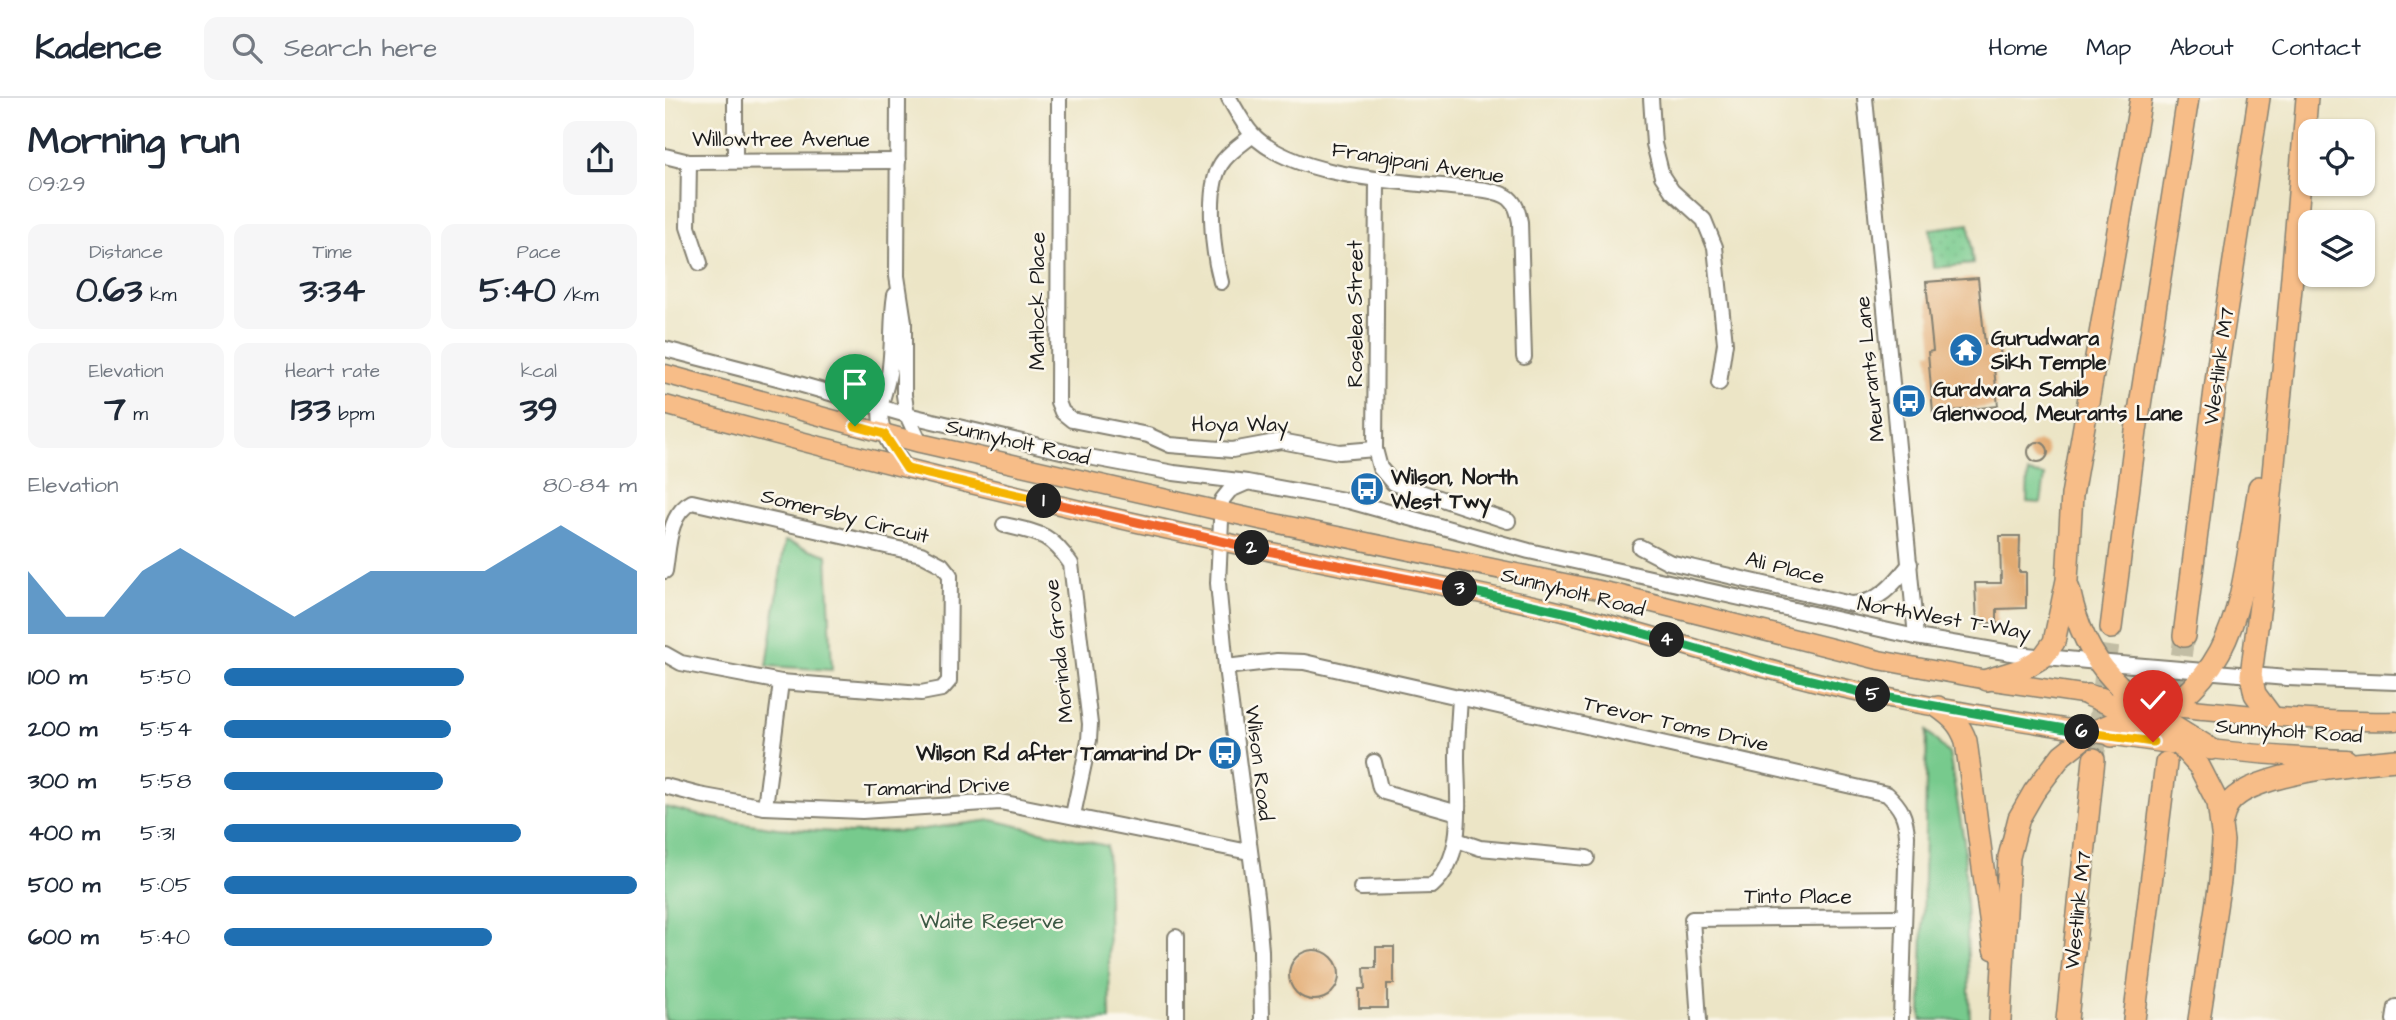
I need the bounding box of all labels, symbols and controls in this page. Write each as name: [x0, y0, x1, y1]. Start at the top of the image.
search box: [204, 17, 694, 80]
text: Kadence: [35, 25, 162, 71]
icon: search: [228, 29, 266, 67]
text: Search here: [284, 30, 437, 66]
text: Home: [1988, 31, 2048, 65]
text: Map: [2086, 31, 2131, 65]
text: About: [2169, 31, 2234, 65]
text: Contact: [2272, 31, 2361, 65]
text: Morning run: [28, 116, 240, 168]
map controls: [2298, 119, 2375, 287]
button: locate: [2298, 119, 2375, 196]
button: share: [563, 121, 637, 195]
street label: Willowtree Avenue: [692, 125, 870, 154]
street label: Frangipani Avenue: [1329, 135, 1506, 193]
text: 09:29: [28, 168, 86, 200]
button: layers: [2298, 210, 2375, 287]
street label: Matlock Place: [1023, 232, 1052, 370]
text: Distance: [89, 239, 163, 266]
text: Time: [313, 239, 352, 266]
text: Pace: [517, 239, 561, 266]
street label: Roselea Street: [1341, 240, 1370, 388]
text: 0.63: [76, 266, 143, 315]
text: 3:34: [300, 266, 365, 315]
text: 5:40: [479, 266, 556, 315]
text: km: [143, 282, 177, 309]
text: /km: [556, 282, 598, 309]
street label: Meurants Lane: [1848, 295, 1892, 443]
street label: Westlink M7: [2196, 305, 2242, 427]
place label: Gurudwara Sikh Temple: [1990, 324, 2107, 378]
temple icon: Gurudwara Sikh Temple: [1947, 331, 1985, 369]
pin: [825, 354, 885, 426]
text: Elevation: [89, 358, 164, 385]
text: Heart rate: [285, 358, 380, 385]
text: kcal: [521, 358, 557, 385]
icon: arrive: [836, 365, 874, 403]
place label: Gurdwara Sahib Glenwood, Meurants Lane: [1933, 375, 2184, 428]
bus stop icon: Gurdwara Sahib Glenwood, Meurants Lane: [1890, 382, 1928, 420]
text: 7: [104, 385, 126, 434]
text: 133: [291, 385, 331, 434]
text: 39: [520, 385, 558, 434]
text: m: [126, 401, 148, 428]
text: bpm: [331, 401, 374, 428]
street label: Hoya Way: [1191, 410, 1289, 441]
street label: Sunnyholt Road: [943, 411, 1093, 475]
place label: Wilson, North West Twy: [1390, 463, 1518, 519]
text: Elevation: [28, 469, 119, 501]
text: 80–84 m: [543, 469, 637, 501]
bus stop icon: Wilson, North West Twy: [1348, 470, 1386, 508]
street label: Somersby Circuit: [758, 481, 933, 553]
pin: 1: [1027, 484, 1061, 518]
text: 1: [1042, 487, 1045, 514]
pin: 2: [1235, 531, 1269, 566]
text: 2: [1246, 534, 1257, 561]
street label: Ali Place: [1742, 544, 1828, 592]
street label: Sunnyholt Road: [1498, 560, 1648, 626]
pin: 3: [1443, 572, 1477, 606]
text: 3: [1455, 575, 1464, 602]
street label: Morinda Grove: [1037, 578, 1081, 724]
street label: NorthWest T-Way: [1855, 588, 2033, 650]
pin: 4: [1649, 622, 1685, 658]
text: 4: [1660, 626, 1673, 653]
text: 100 m: [28, 661, 87, 693]
text: 5:50: [140, 661, 191, 693]
pin: [2123, 670, 2183, 742]
pin: 5: [1855, 678, 1891, 712]
text: 5: [1866, 681, 1879, 708]
icon: check: [2134, 681, 2172, 719]
street label: Trevor Toms Drive: [1580, 689, 1772, 759]
street label: Wilson Road: [1238, 704, 1280, 822]
street label: Sunnyholt Road: [2214, 711, 2364, 753]
text: 200 m: [28, 713, 97, 745]
text: 5:54: [140, 713, 192, 745]
pin: 6: [2065, 714, 2099, 750]
text: 6: [2076, 718, 2087, 745]
bus stop icon: Wilson Rd after Tamarind Dr: [1206, 734, 1244, 772]
place label: Wilson Rd after Tamarind Dr: [915, 739, 1201, 768]
text: 300 m: [28, 765, 96, 797]
text: 5:58: [140, 765, 191, 797]
street label: Tamarind Drive: [864, 770, 1010, 804]
text: 400 m: [28, 817, 100, 849]
text: 5:31: [140, 817, 175, 849]
street label: Westlink M7: [2057, 849, 2099, 971]
text: 500 m: [28, 869, 100, 901]
text: 5:05: [140, 869, 191, 901]
street label: Tinto Place: [1744, 882, 1852, 911]
park label: Waite Reserve: [920, 907, 1064, 936]
text: 600 m: [28, 921, 99, 953]
text: 5:40: [140, 921, 190, 953]

